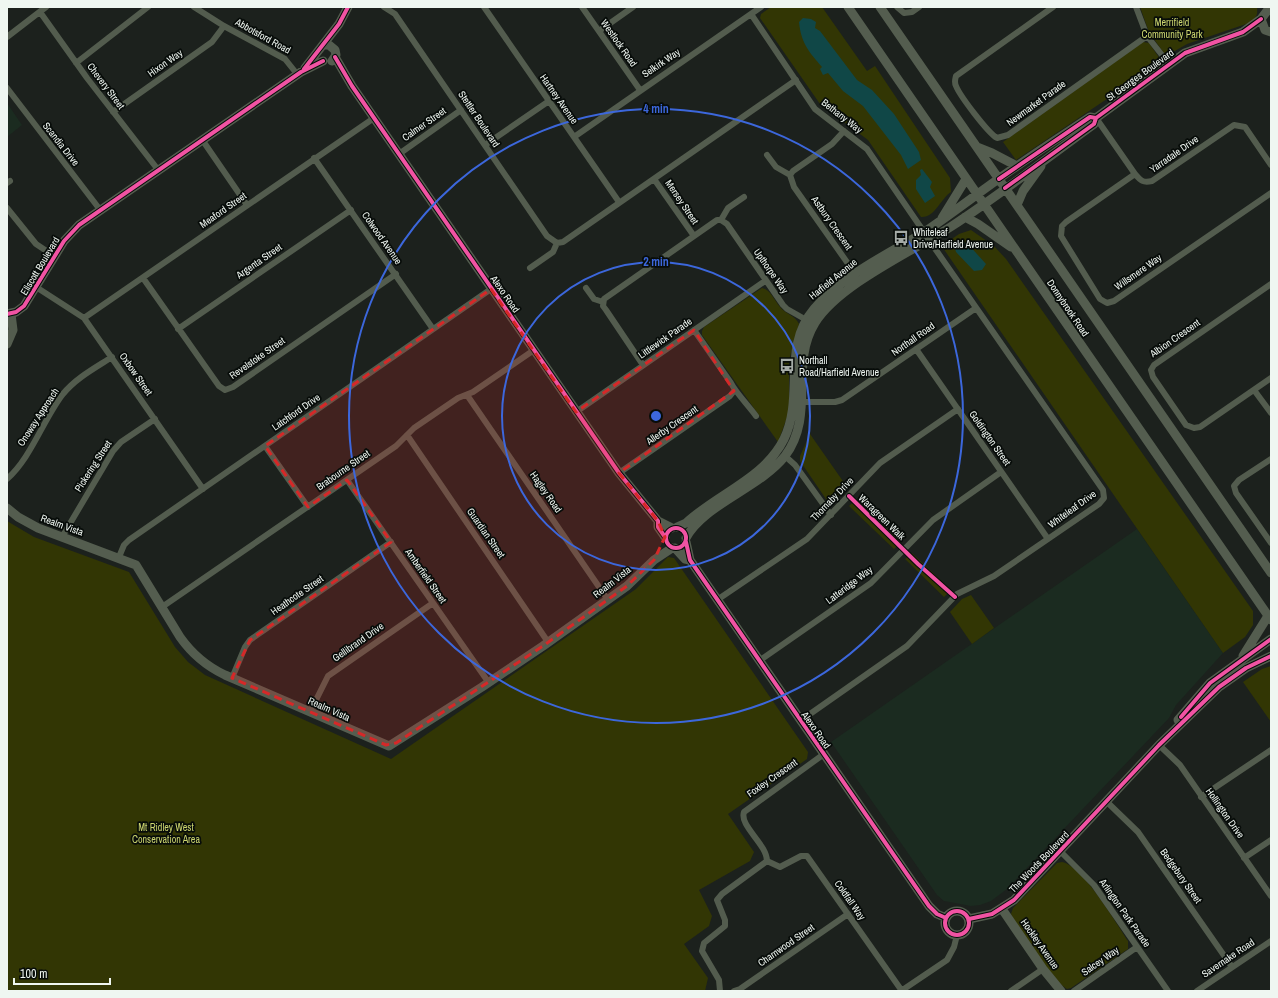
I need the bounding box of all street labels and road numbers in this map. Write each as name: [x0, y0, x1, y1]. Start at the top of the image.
street label: Abbotsford Road: [232, 15, 293, 57]
street label: Westlock Road: [598, 17, 640, 69]
street label: Selkirk Way: [639, 45, 683, 81]
street label: Hixon Way: [145, 46, 186, 80]
street label: St Georges Boulevard: [1104, 46, 1176, 104]
street label: Chevery Street: [84, 60, 128, 112]
street label: Hartney Avenue: [537, 71, 581, 127]
street label: Newmarket Parade: [1004, 77, 1069, 129]
street label: Stettler Boulevard: [455, 88, 503, 150]
street label: Bethany Way: [819, 96, 866, 137]
street label: Calmer Street: [400, 104, 449, 144]
street label: Scandia Drive: [40, 120, 82, 169]
street label: Yarradale Drive: [1147, 132, 1201, 176]
street label: Mersey Street: [662, 177, 702, 227]
street label: Meaford Street: [197, 189, 250, 231]
street label: Astbury Crescent: [808, 193, 856, 253]
street label: Colwood Avenue: [359, 209, 405, 267]
street label: Ellscott Boulevard: [18, 235, 62, 297]
street label: Argenta Street: [233, 240, 285, 282]
street label: Upthorpe Way: [751, 246, 792, 297]
street label: Willsmere Way: [1112, 250, 1165, 293]
street label: Harfield Avenue: [806, 255, 860, 302]
street label: Alexo Road: [487, 272, 522, 315]
street label: Donnybrook Road: [1044, 277, 1092, 339]
street label: Littlewick Parade: [636, 314, 695, 361]
street label: Albion Crescent: [1147, 316, 1203, 361]
street label: Northall Road: [889, 319, 937, 359]
street label: Revelstoke Street: [227, 334, 288, 382]
street label: Oxbow Street: [116, 350, 156, 399]
street label: Onoway Approach: [14, 385, 62, 449]
street label: Latchford Drive: [269, 390, 323, 433]
street label: Allerby Crescent: [643, 402, 701, 448]
street label: Goldington Street: [966, 408, 1014, 469]
street label: Pickering Street: [72, 437, 115, 494]
street label: Brabourne Street: [314, 446, 373, 493]
street label: Hagley Road: [527, 469, 565, 515]
street label: Thornaby Drive: [808, 474, 857, 524]
street label: Whiteleaf Drive: [1045, 487, 1099, 531]
street label: Waragreen Walk: [856, 491, 909, 543]
street label: Guardian Street: [464, 505, 508, 561]
street label: Realm Vista: [39, 511, 86, 539]
street label: Amberfield Street: [402, 545, 450, 606]
street label: Realm Vista: [590, 563, 634, 601]
street label: Latteridge Way: [823, 563, 876, 607]
street label: Heathcote Street: [268, 572, 327, 618]
street label: Gellibrand Drive: [330, 619, 387, 664]
street label: Realm Vista: [306, 694, 352, 724]
street label: Alexo Road: [798, 708, 833, 751]
street label: Foxley Crescent: [744, 755, 800, 800]
street label: Hollington Drive: [1203, 785, 1247, 841]
street label: The Woods Boulevard: [1006, 828, 1072, 896]
street label: Bedgebury Street: [1157, 846, 1205, 906]
street label: Arlington Park Parade: [1096, 875, 1154, 950]
street label: Coldfall Way: [832, 878, 869, 923]
street label: Hockley Avenue: [1018, 916, 1062, 972]
street label: Charnwood Street: [755, 920, 817, 969]
street label: Savernake Road: [1199, 936, 1257, 980]
street label: Salcey Way: [1079, 943, 1122, 979]

